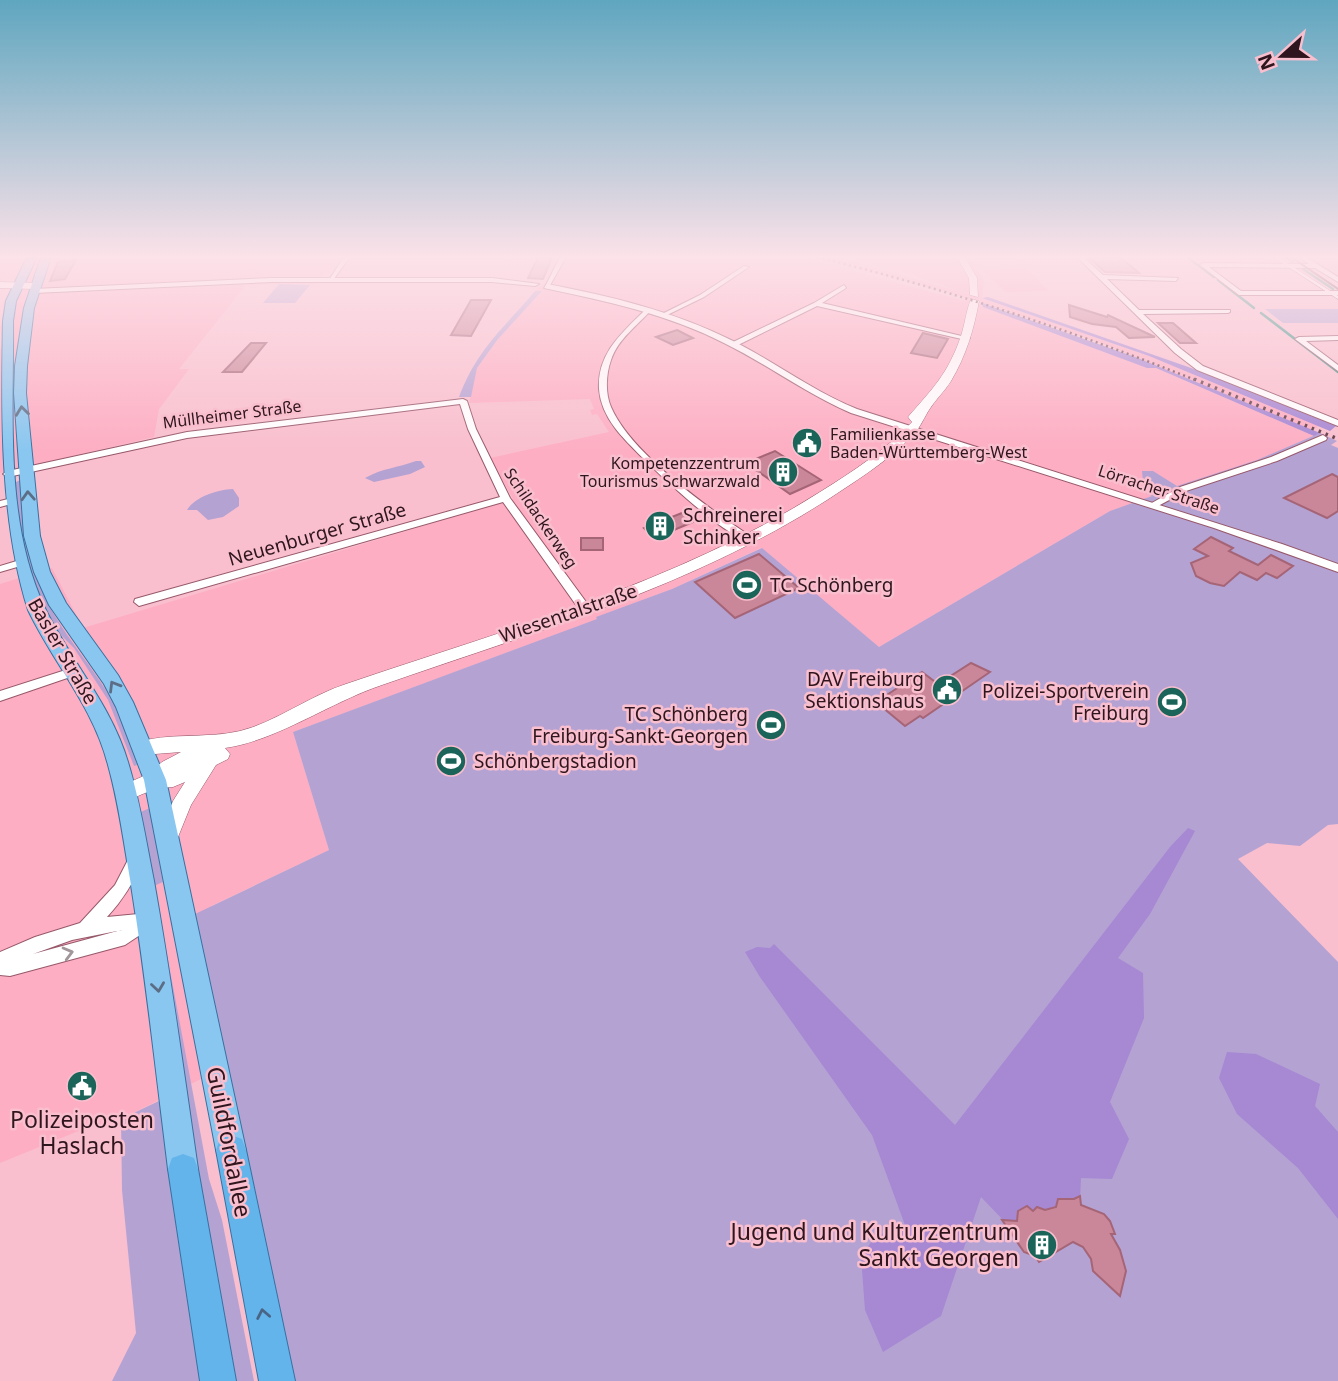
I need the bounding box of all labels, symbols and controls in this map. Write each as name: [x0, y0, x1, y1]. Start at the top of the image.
north arrow: [1247, 21, 1317, 91]
text: N: [1251, 50, 1281, 74]
street label: Müllheimer Straße: [161, 395, 303, 433]
one-way arrow: [15, 405, 30, 417]
place label: Familienkasse Baden-Württemberg-West: [830, 423, 1028, 463]
public building icon: Familienkasse Baden-Württemberg-West: [790, 426, 824, 460]
place label: Kompetenzzentrum Tourismus Schwarzwald: [580, 452, 760, 492]
building icon: Kompetenzzentrum Tourismus Schwarzwald: [766, 455, 800, 489]
street label: Lörracher Straße: [1096, 459, 1222, 519]
street label: Schildackerweg: [499, 463, 583, 573]
one-way arrow: [21, 491, 36, 502]
street label: Neuenburger Straße: [225, 496, 409, 572]
place label: Schreinerei Schinker: [683, 502, 783, 550]
building icon: Schreinerei Schinker: [643, 509, 677, 543]
sports icon: TC Schönberg: [730, 568, 764, 602]
place label: TC Schönberg: [770, 572, 893, 598]
street label: Wiesentalstraße: [496, 577, 640, 649]
street label: Basler Straße: [22, 593, 104, 709]
place label: DAV Freiburg Sektionshaus: [805, 666, 924, 714]
public building icon: DAV Freiburg Sektionshaus: [930, 673, 964, 707]
place label: Polizei-Sportverein Freiburg: [982, 678, 1149, 726]
one-way arrow: [109, 681, 122, 694]
sports icon: Polizei-Sportverein Freiburg: [1155, 685, 1189, 719]
place label: TC Schönberg Freiburg-Sankt-Georgen: [532, 701, 748, 749]
sports icon: TC Schönberg Freiburg-Sankt-Georgen: [754, 708, 788, 742]
sports icon: Schönbergstadion: [434, 744, 468, 778]
place label: Schönbergstadion: [474, 748, 637, 774]
one-way arrow: [62, 946, 74, 961]
one-way arrow: [151, 981, 166, 993]
street label: Guildfordallee: [200, 1064, 260, 1220]
public building icon: Polizeiposten Haslach: [65, 1069, 99, 1103]
place label: Polizeiposten Haslach: [10, 1103, 154, 1161]
place label: Jugend und Kulturzentrum Sankt Georgen: [729, 1215, 1019, 1273]
building icon: Jugend und Kulturzentrum Sankt Georgen: [1025, 1228, 1059, 1262]
one-way arrow: [257, 1308, 272, 1320]

